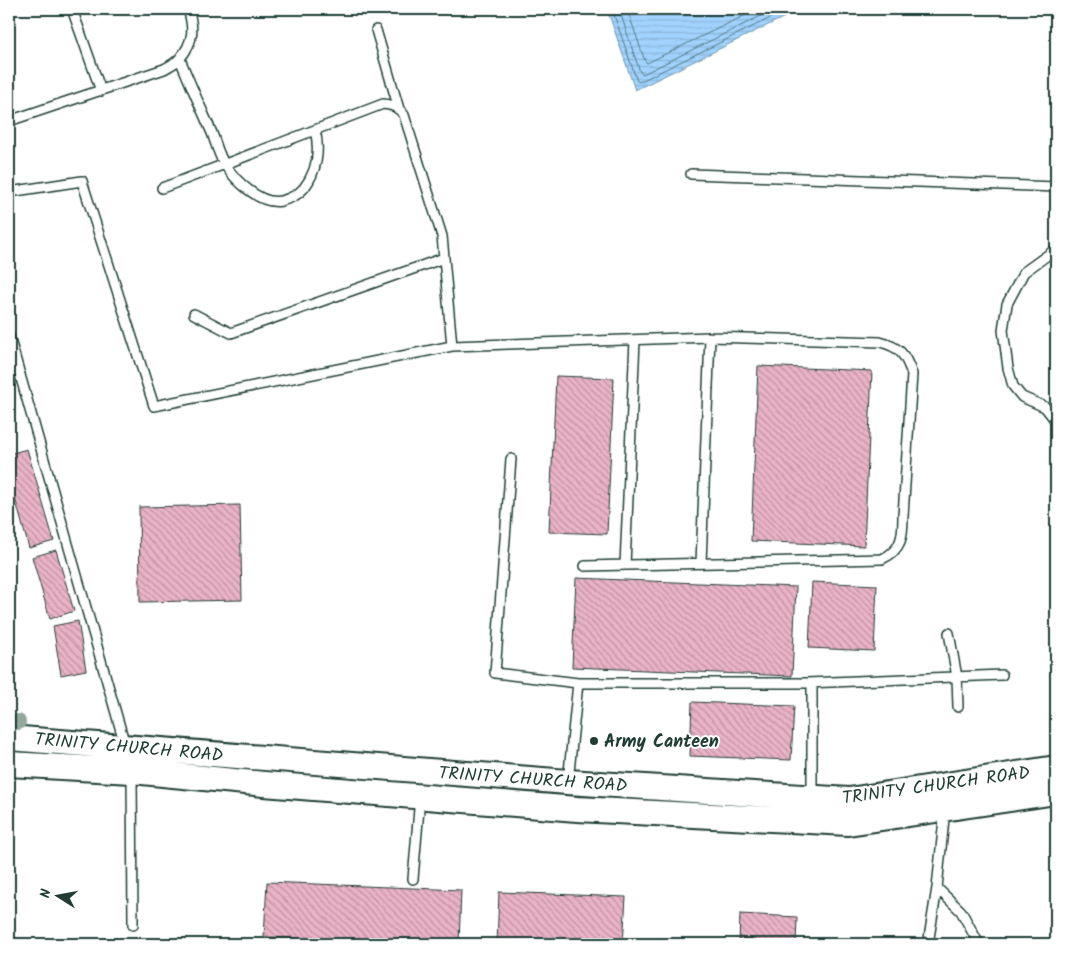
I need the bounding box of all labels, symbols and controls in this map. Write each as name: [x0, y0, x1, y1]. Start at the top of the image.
street label: TRINITY CHURCH ROAD: [33, 726, 225, 771]
place label: Army Canteen: [604, 728, 719, 757]
marker: Army Canteen: [588, 735, 600, 747]
street label: TRINITY CHURCH ROAD: [438, 759, 629, 802]
street label: TRINITY CHURCH ROAD: [841, 759, 1032, 814]
north arrow: [32, 870, 82, 920]
text: N: [35, 887, 58, 900]

